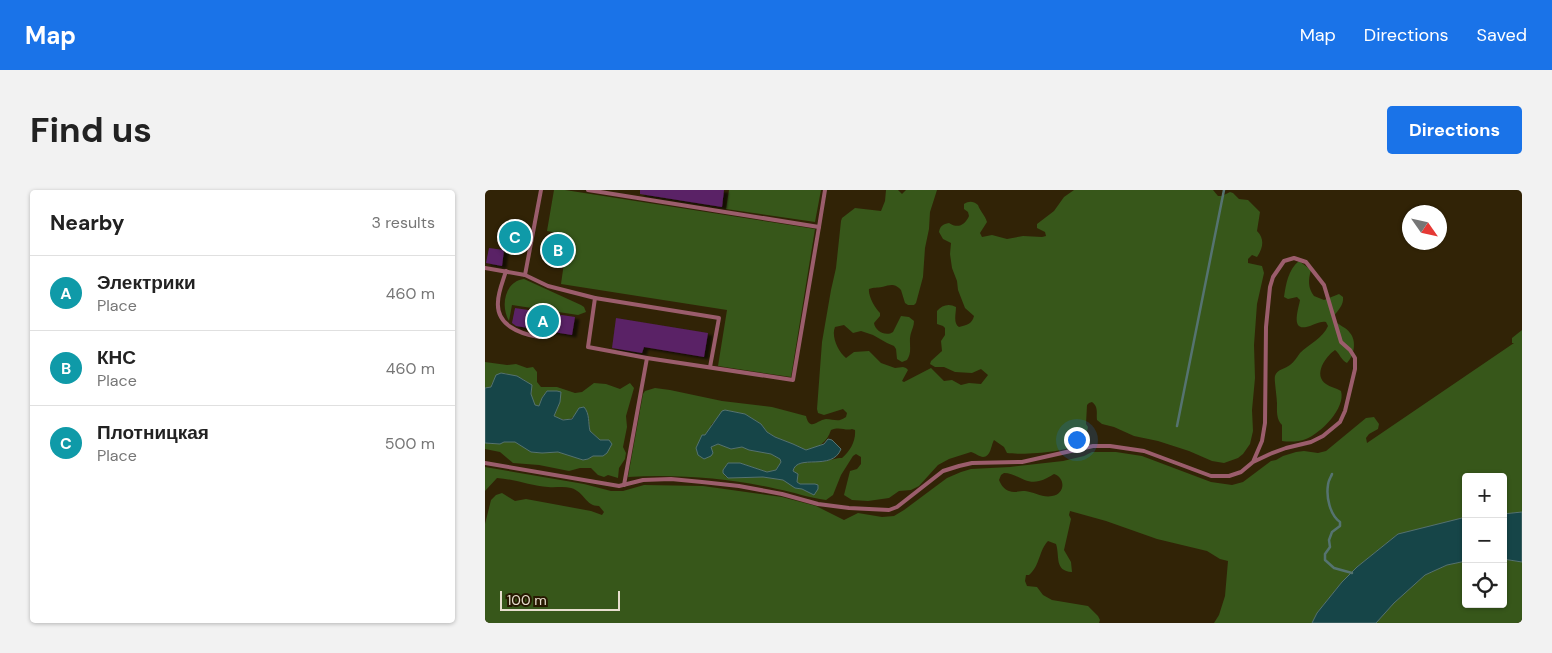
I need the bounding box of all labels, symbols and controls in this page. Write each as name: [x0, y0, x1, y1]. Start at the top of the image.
text: Map: [25, 20, 76, 51]
text: Map: [1300, 23, 1336, 47]
text: Directions: [1364, 23, 1449, 47]
text: Saved: [1477, 23, 1527, 47]
button: Directions: [1387, 106, 1522, 154]
text: Find us: [30, 107, 152, 153]
north arrow: [1402, 205, 1447, 250]
text: Nearby: [50, 209, 124, 237]
text: 3 results: [372, 212, 435, 233]
pin: C: [499, 218, 531, 256]
pin: B: [542, 231, 574, 269]
text: Электрики: [97, 270, 196, 295]
text: A: [60, 283, 72, 304]
text: 460 m: [386, 283, 435, 304]
text: Place: [97, 295, 137, 316]
pin: A: [527, 302, 559, 340]
text: КНС: [97, 345, 136, 370]
text: B: [61, 358, 71, 379]
text: 460 m: [386, 358, 435, 379]
text: Place: [97, 370, 137, 391]
text: Плотницкая: [97, 420, 209, 445]
your location: [1064, 427, 1090, 453]
text: C: [60, 433, 72, 454]
text: 500 m: [385, 433, 435, 454]
text: Place: [97, 445, 137, 466]
map controls: [1462, 473, 1507, 608]
button: +: [1462, 473, 1507, 518]
button: −: [1462, 518, 1507, 563]
button: locate: [1462, 563, 1507, 608]
scale bar: [500, 588, 620, 611]
text: 100 m: [507, 591, 547, 609]

